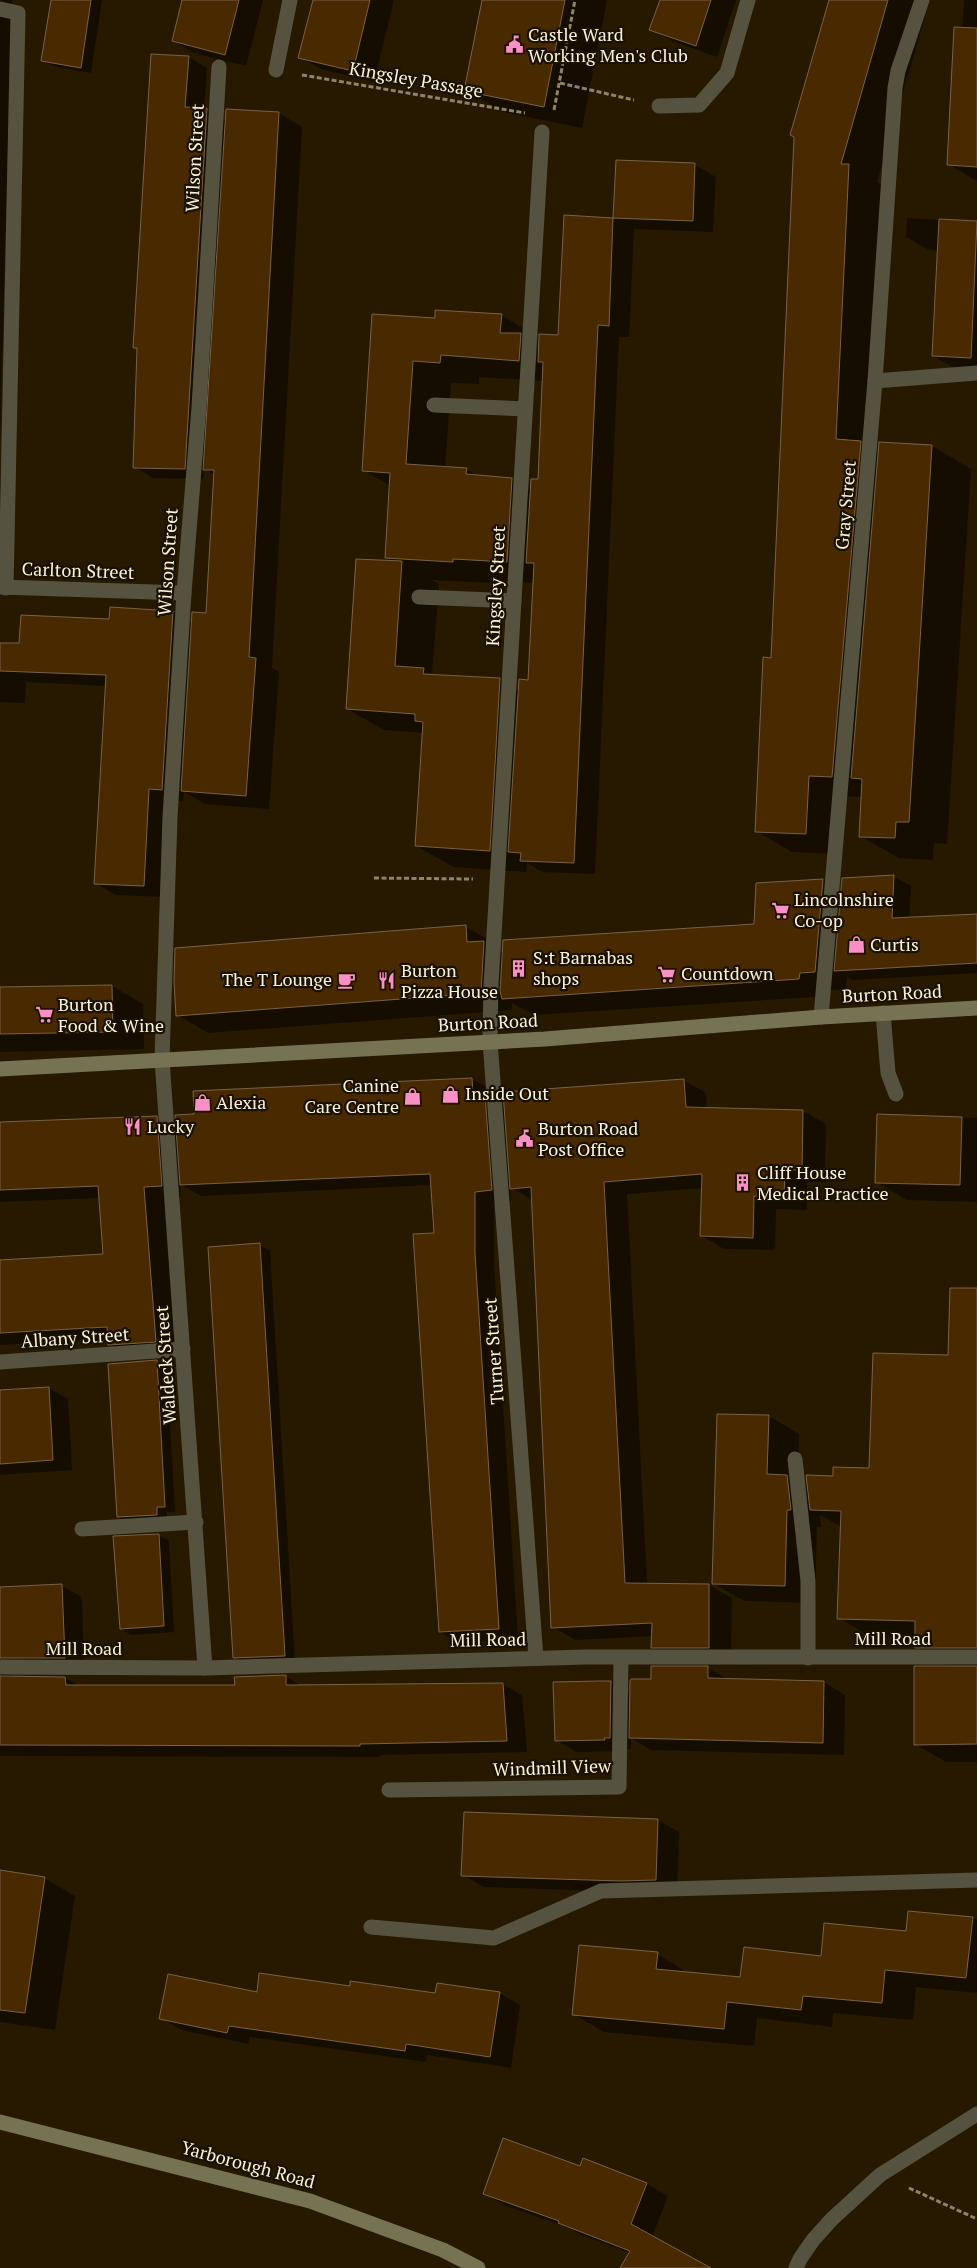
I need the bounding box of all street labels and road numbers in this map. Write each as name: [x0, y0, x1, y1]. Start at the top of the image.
street label: Kingsley Passage: [347, 55, 485, 103]
street label: Wilson Street: [179, 103, 209, 213]
street label: Gray Street: [829, 459, 861, 551]
street label: Wilson Street: [151, 507, 183, 617]
street label: Kingsley Street: [480, 525, 510, 647]
street label: Carlton Street: [21, 556, 135, 584]
street label: Burton Road: [841, 978, 943, 1008]
street label: Burton Road: [437, 1007, 539, 1037]
street label: Turner Street: [477, 1297, 509, 1405]
street label: Waldeck Street: [149, 1304, 181, 1425]
street label: Albany Street: [20, 1321, 130, 1353]
street label: Mill Road: [450, 1626, 526, 1652]
street label: Mill Road: [855, 1626, 931, 1650]
street label: Mill Road: [46, 1636, 122, 1660]
street label: Windmill View: [492, 1753, 612, 1781]
street label: Yarborough Road: [179, 2135, 318, 2193]

